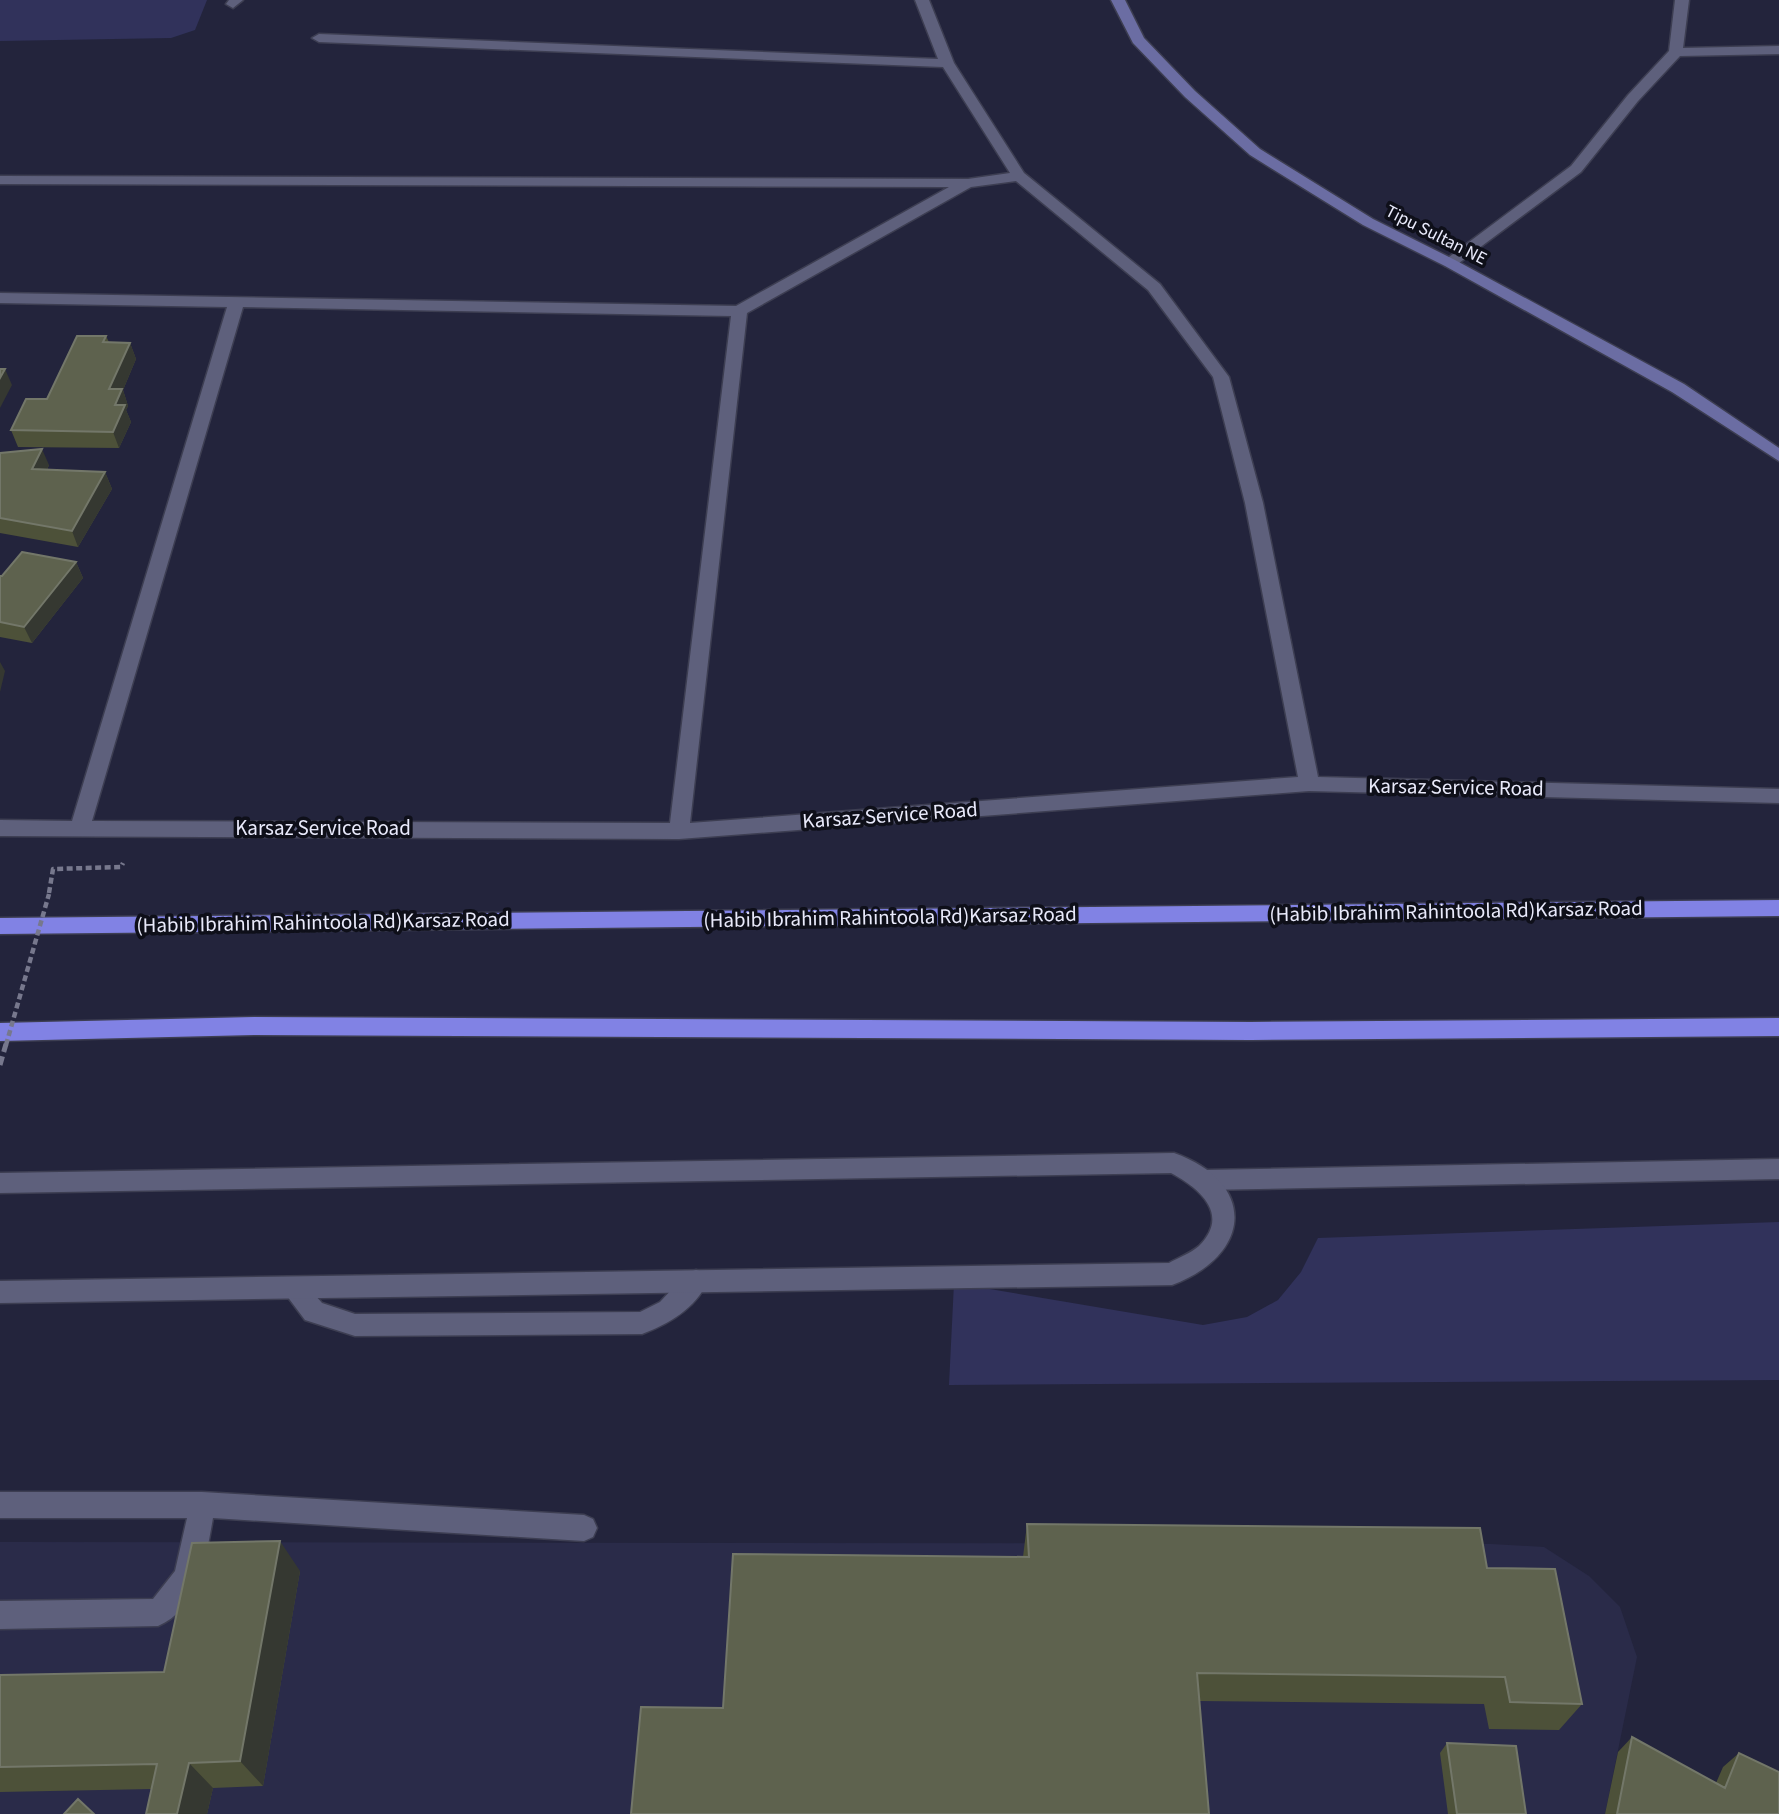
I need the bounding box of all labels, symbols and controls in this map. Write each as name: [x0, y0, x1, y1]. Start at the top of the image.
street label: Tipu Sultan NE: [1381, 199, 1491, 271]
street label: Karsaz Service Road: [1368, 770, 1544, 804]
street label: Karsaz Service Road: [801, 794, 979, 836]
street label: Karsaz Service Road: [235, 813, 411, 843]
street label: (Habib Ibrahim Rahintoola Rd)Karsaz Road: [1269, 893, 1643, 929]
street label: (Habib Ibrahim Rahintoola Rd)Karsaz Road: [703, 899, 1077, 935]
street label: (Habib Ibrahim Rahintoola Rd)Karsaz Road: [136, 904, 510, 940]

